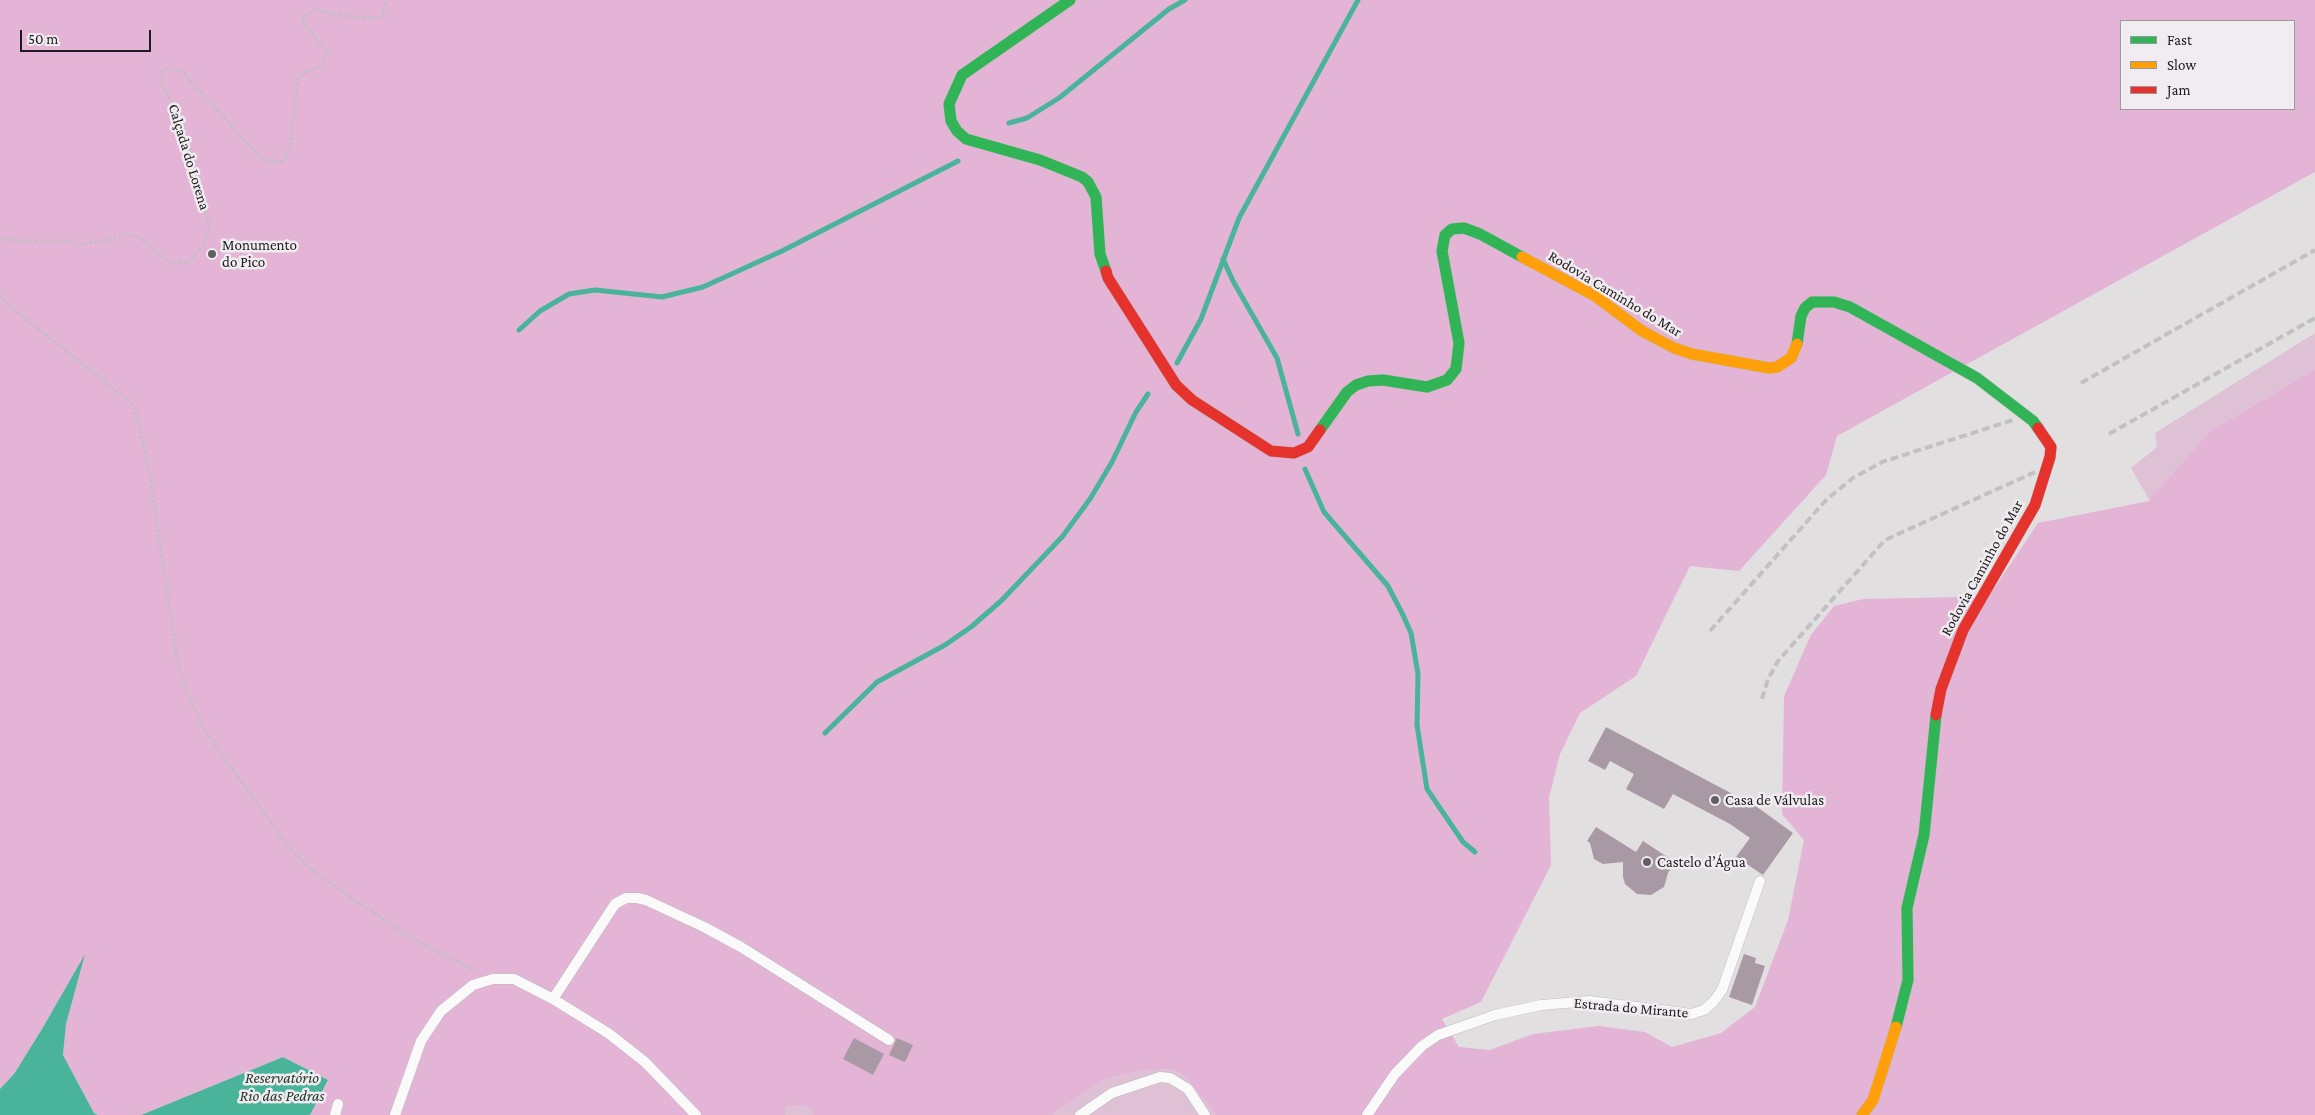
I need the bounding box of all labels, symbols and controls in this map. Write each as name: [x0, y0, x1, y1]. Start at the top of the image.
scale bar: [22, 20, 154, 52]
legend: [2120, 20, 2295, 110]
text: 50 m: [28, 31, 58, 47]
text: Fast: [2167, 32, 2192, 48]
text: Slow: [2167, 57, 2196, 73]
text: Jam: [2167, 82, 2190, 98]
street label: Calçada do Lorena: [164, 102, 214, 212]
place label: Monumento do Pico: [222, 236, 297, 271]
street label: Rodovia Caminho do Mar: [1545, 247, 1685, 341]
marker: Monumento do Pico: [206, 248, 218, 260]
street label: Rodovia Caminho do Mar: [1937, 497, 2027, 639]
place label: Casa de Válvulas: [1725, 791, 1824, 809]
marker: Casa de Válvulas: [1709, 794, 1721, 806]
place label: Castelo d’Água: [1657, 853, 1746, 871]
marker: Castelo d’Água: [1641, 856, 1653, 868]
street label: Estrada do Mirante: [1573, 994, 1689, 1022]
water label: Reservatório Rio das Pedras: [240, 1068, 324, 1106]

